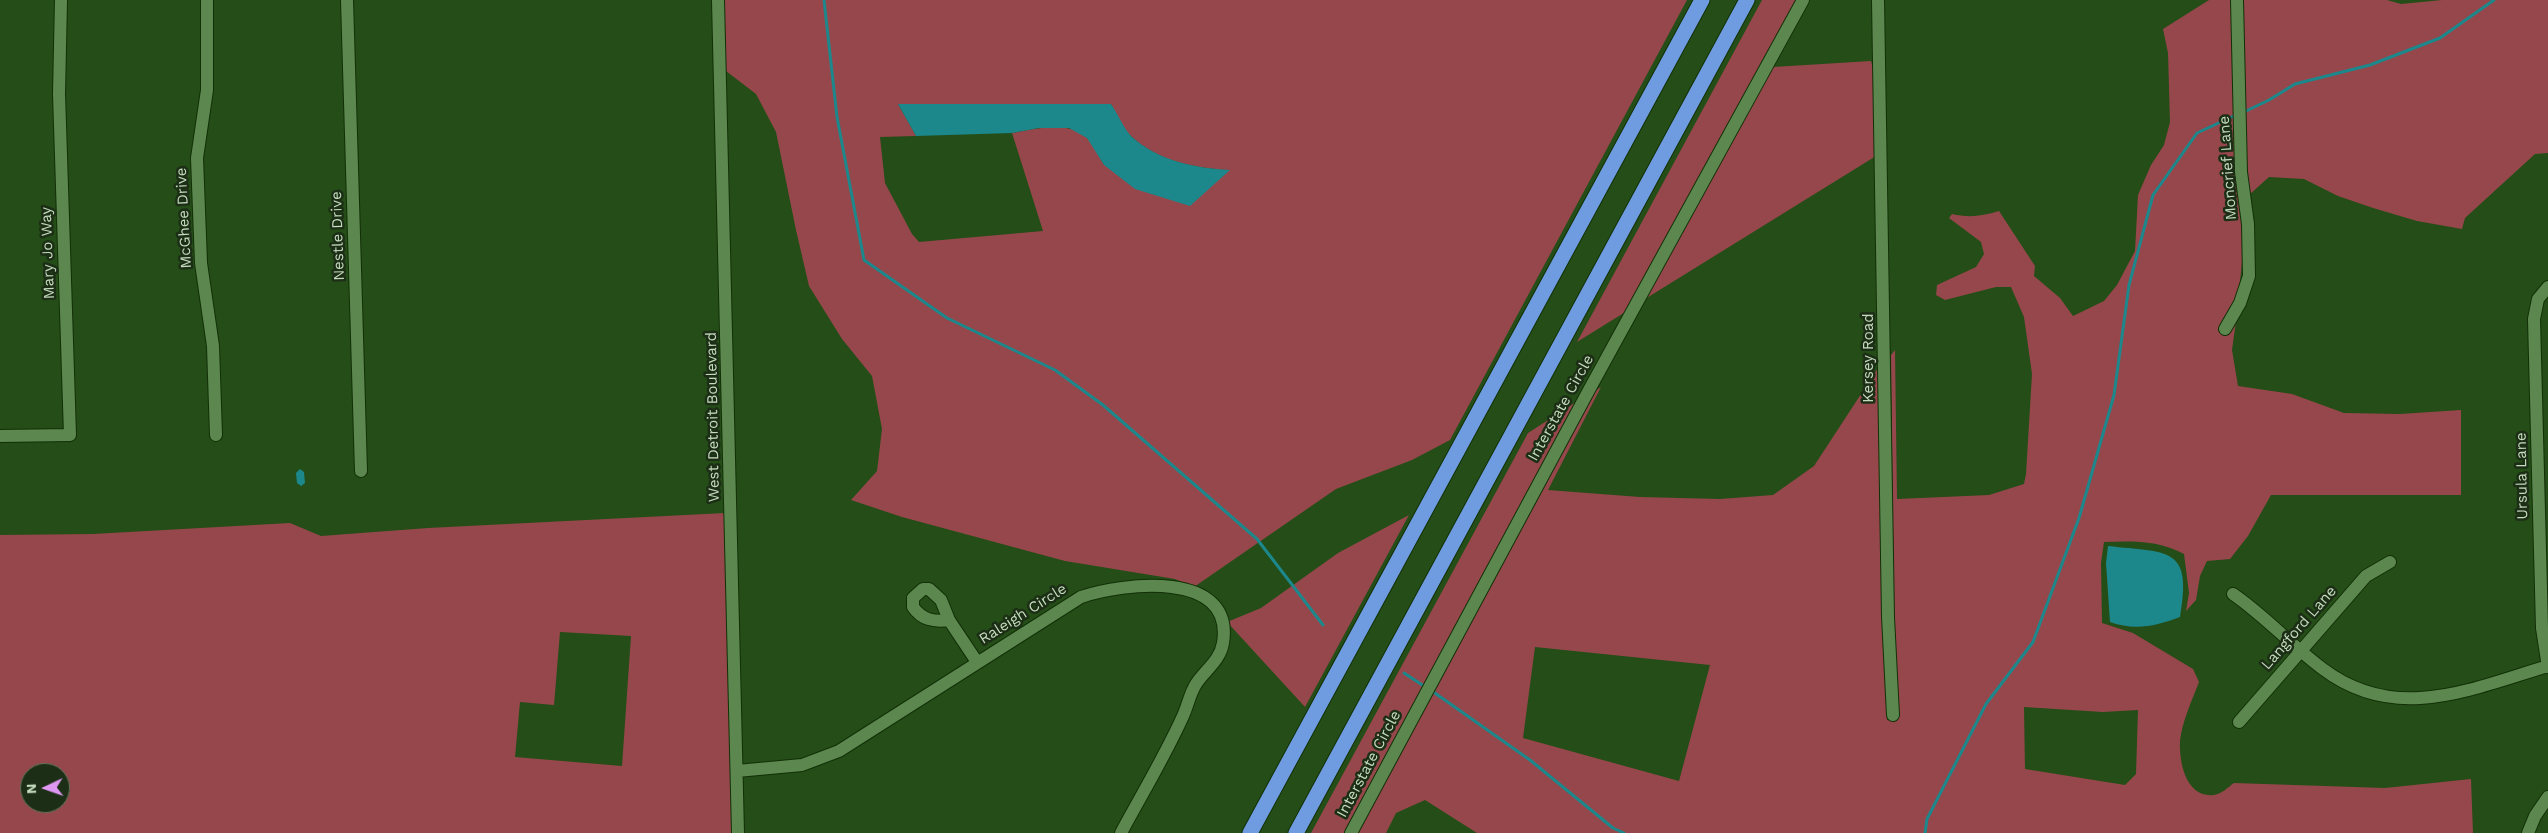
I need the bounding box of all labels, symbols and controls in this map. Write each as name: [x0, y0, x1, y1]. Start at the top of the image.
street label: Moncrief Lane: [2215, 115, 2241, 221]
street label: McGhee Drive: [172, 167, 196, 269]
street label: Nestle Drive: [327, 191, 349, 281]
street label: Mary Jo Way: [37, 207, 59, 299]
street label: Kersey Road: [1860, 313, 1878, 403]
street label: West Detroit Boulevard: [703, 332, 723, 502]
street label: Interstate Circle: [1524, 352, 1598, 464]
street label: Ursula Lane: [2512, 432, 2532, 520]
street label: Raleigh Circle: [976, 580, 1070, 648]
street label: Langford Lane: [2258, 582, 2340, 674]
street label: Interstate Circle: [1333, 707, 1405, 821]
north arrow: [20, 763, 70, 813]
text: N: [23, 783, 39, 794]

